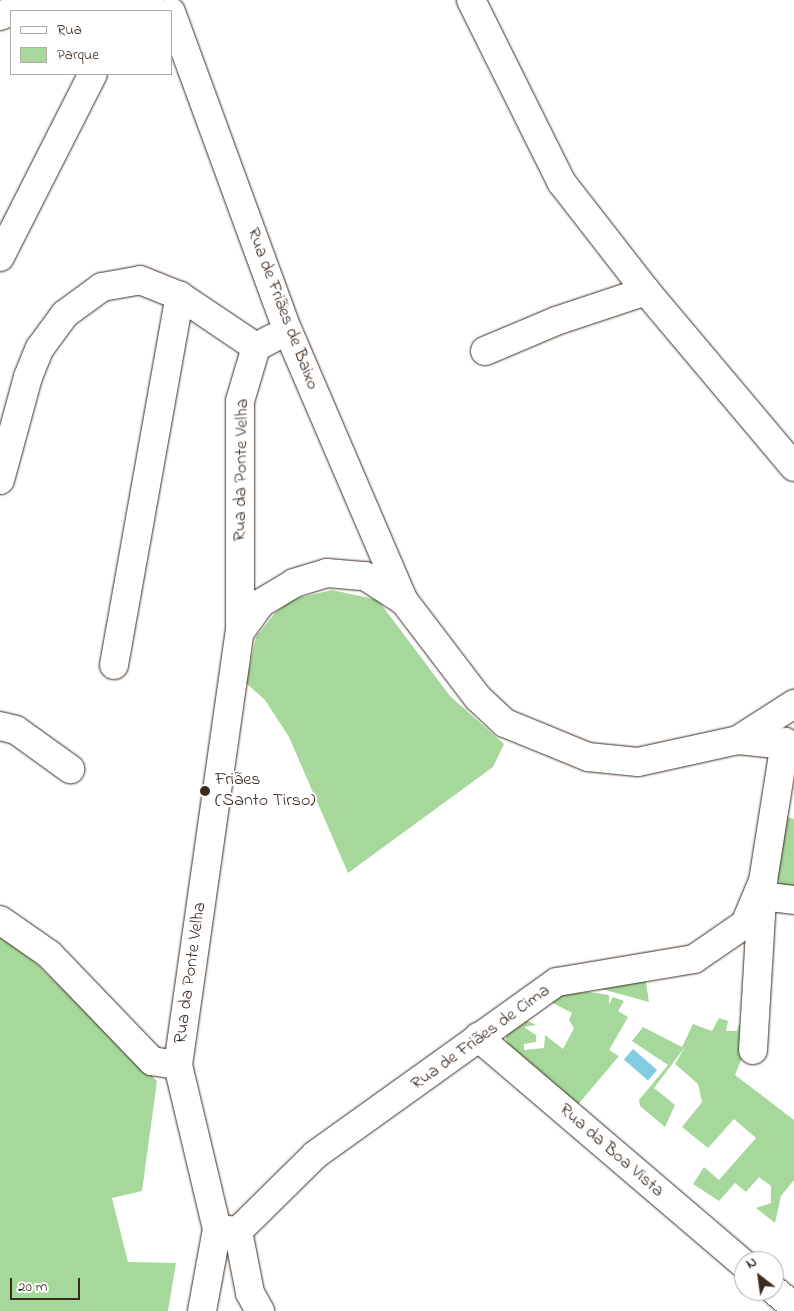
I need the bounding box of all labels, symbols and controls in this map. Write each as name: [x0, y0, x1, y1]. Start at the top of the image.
legend: [10, 10, 172, 75]
text: Rua: [57, 19, 82, 41]
text: Parque: [57, 44, 99, 66]
street label: Rua de Friães de Baixo: [241, 225, 323, 393]
street label: Rua da Ponte Velha: [230, 398, 254, 542]
place label: Friães (Santo Tirso): [215, 770, 316, 812]
marker: Friães (Santo Tirso): [199, 785, 211, 797]
street label: Rua da Ponte Velha: [170, 901, 212, 1045]
street label: Rua de Friães de Cima: [407, 980, 555, 1096]
street label: Rua da Boa Vista: [554, 1100, 668, 1202]
north arrow: [734, 1251, 784, 1301]
text: N: [742, 1252, 761, 1275]
scale bar: [12, 1268, 82, 1300]
text: 20 m: [18, 1276, 47, 1298]

